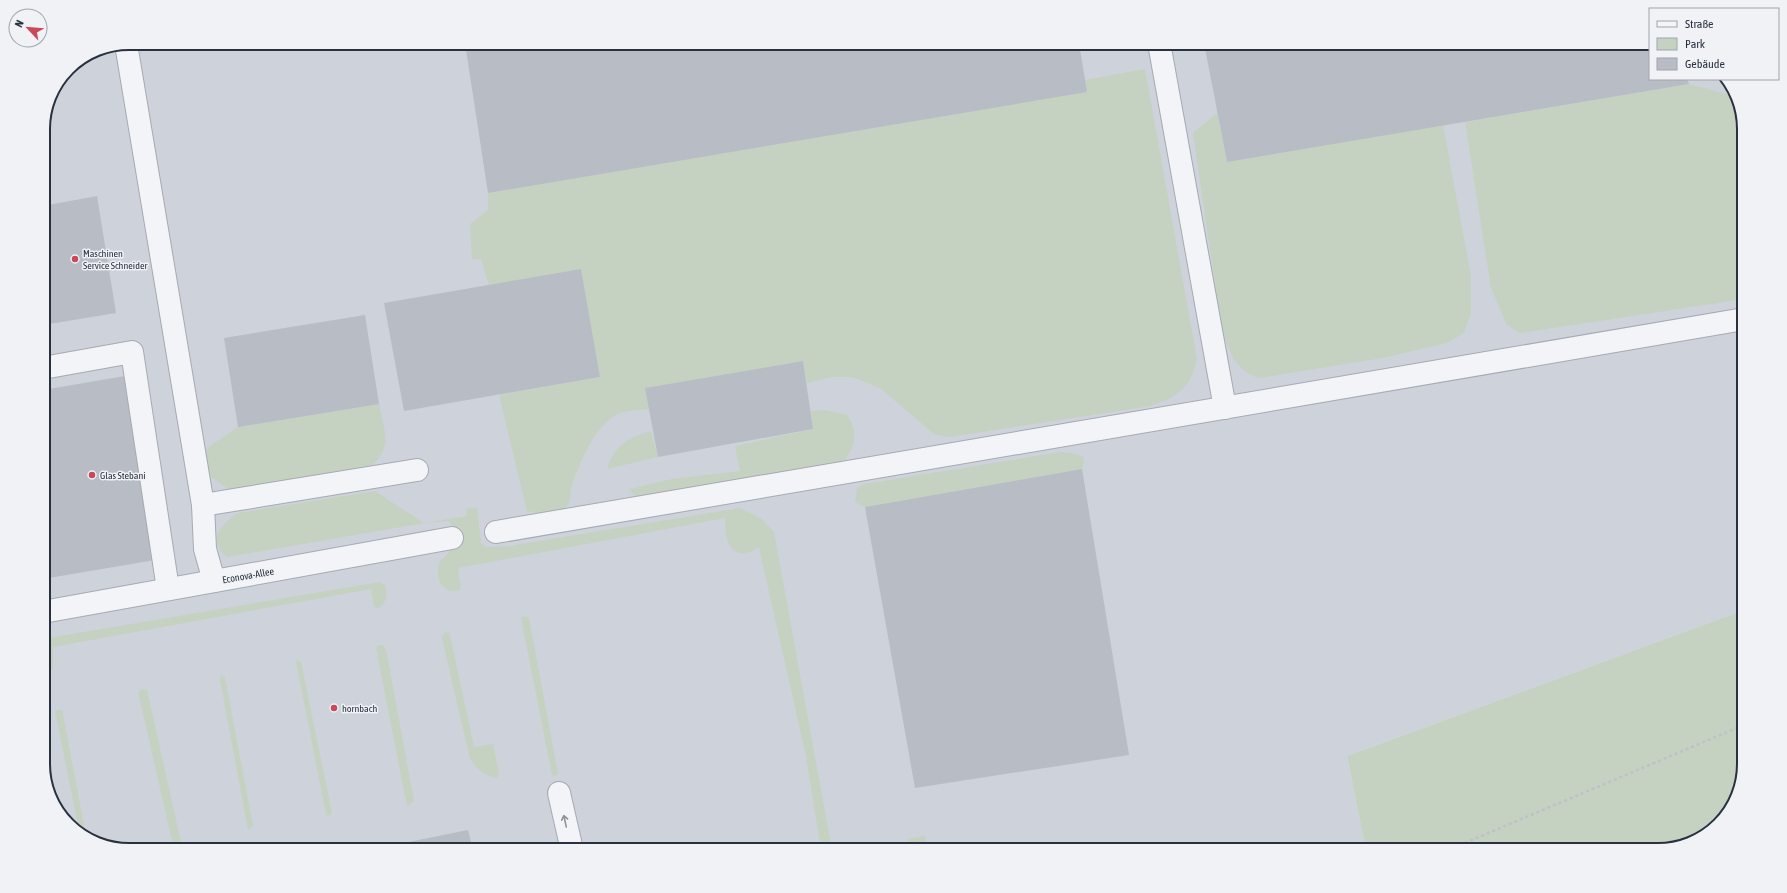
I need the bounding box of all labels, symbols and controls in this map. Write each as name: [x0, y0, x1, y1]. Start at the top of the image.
north arrow: [8, 8, 48, 48]
legend: [1649, 8, 1779, 80]
text: Straße: [1685, 17, 1713, 31]
text: N: [12, 18, 26, 29]
text: Park: [1685, 37, 1706, 51]
text: Gebäude: [1685, 57, 1725, 71]
place label: Maschinen Service Schneider: [83, 248, 148, 271]
marker: Maschinen Service Schneider: [70, 254, 80, 264]
marker: Glas Stebani: [87, 470, 97, 480]
place label: Glas Stebani: [100, 470, 146, 481]
street label: Econova-Allee: [221, 565, 275, 585]
marker: hornbach: [329, 703, 339, 713]
place label: hornbach: [342, 703, 377, 714]
one-way arrow: [561, 815, 569, 828]

